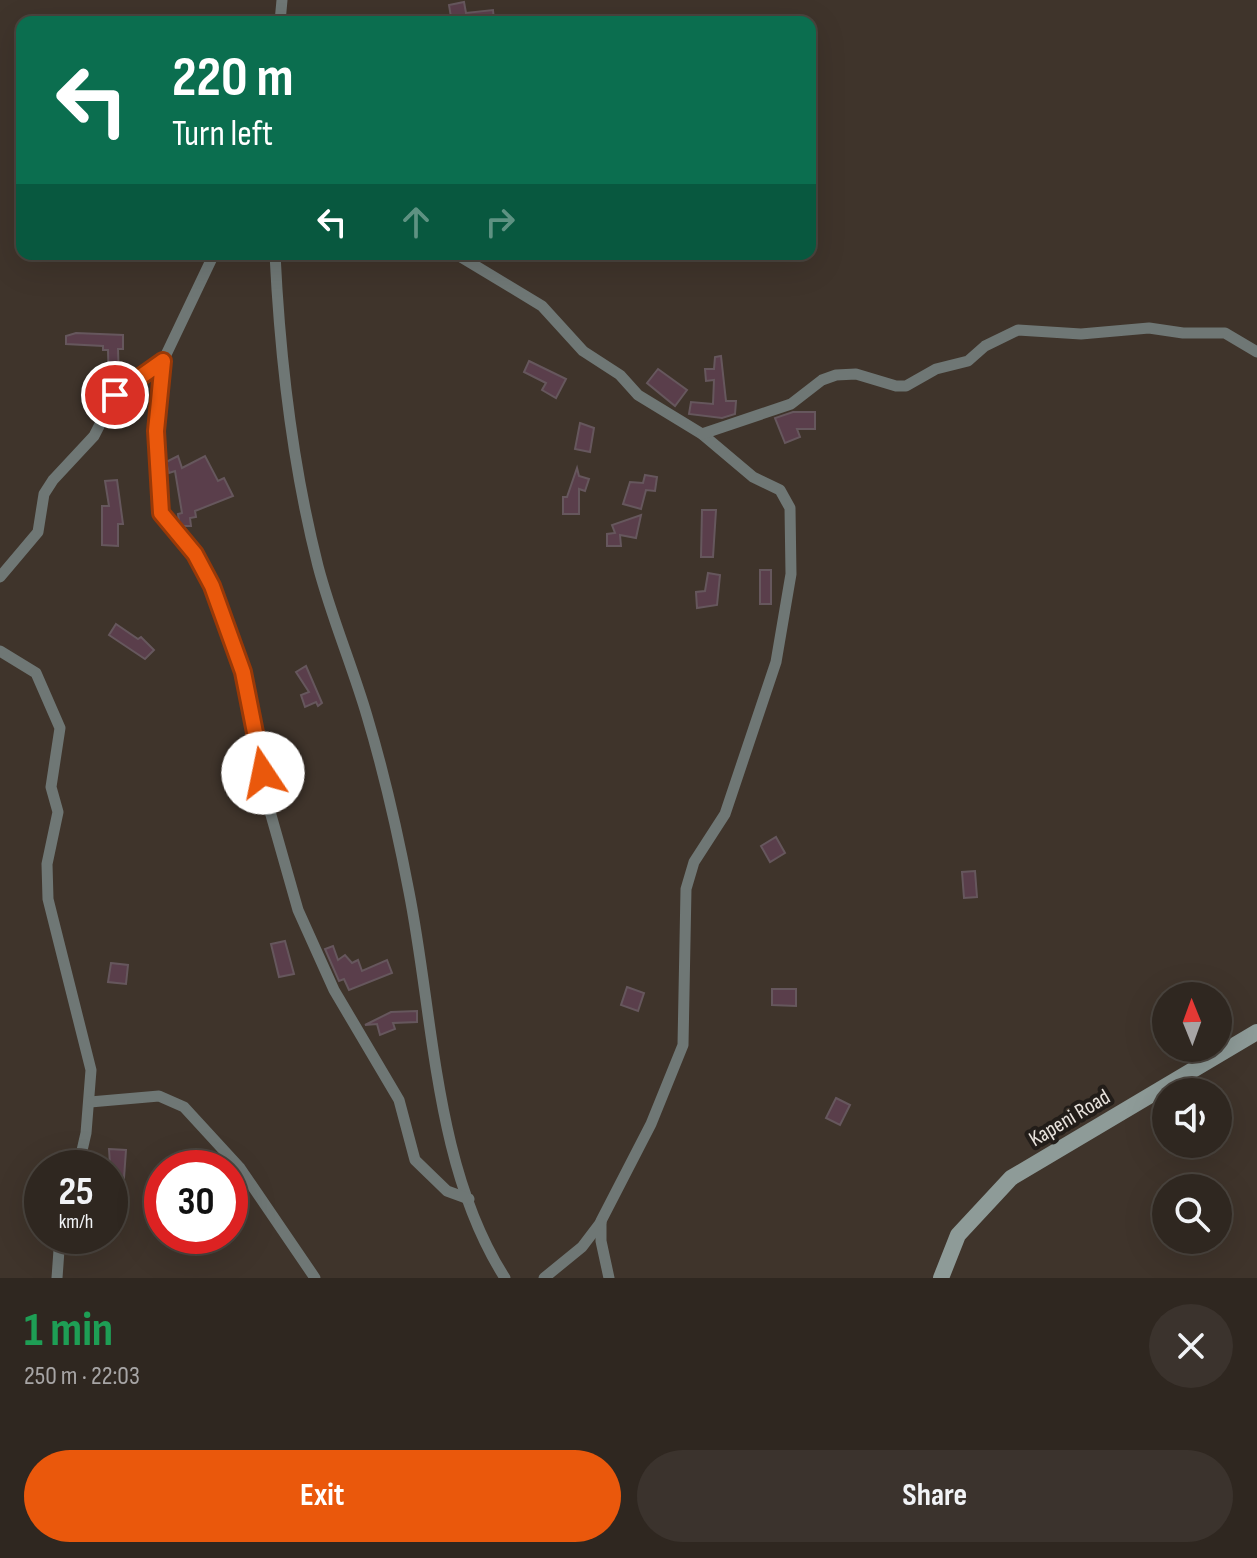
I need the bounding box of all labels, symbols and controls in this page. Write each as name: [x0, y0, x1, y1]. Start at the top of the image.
text: 220 m: [172, 45, 294, 112]
icon: left: [40, 48, 144, 152]
text: Turn left: [172, 113, 273, 156]
icon: left: [310, 200, 354, 244]
icon: ahead: [394, 200, 438, 244]
icon: right: [478, 200, 522, 244]
pin: [81, 361, 149, 429]
icon: arrive: [93, 373, 137, 417]
position arrow: [221, 731, 305, 815]
north arrow: [1152, 982, 1232, 1062]
map controls: [1152, 982, 1232, 1254]
button: sound: [1152, 1078, 1232, 1158]
street label: Kapeni Road: [1024, 1084, 1115, 1153]
speed limit sign: 30: [144, 1150, 248, 1254]
text: 25: [58, 1168, 94, 1216]
button: search: [1152, 1174, 1232, 1254]
text: km/h: [59, 1210, 93, 1234]
text: 1 min: [24, 1302, 113, 1359]
button: close: [1149, 1304, 1233, 1388]
text: 250 m · 22:03: [24, 1361, 140, 1392]
button: Exit: [24, 1450, 621, 1542]
button: Share: [637, 1450, 1233, 1542]

